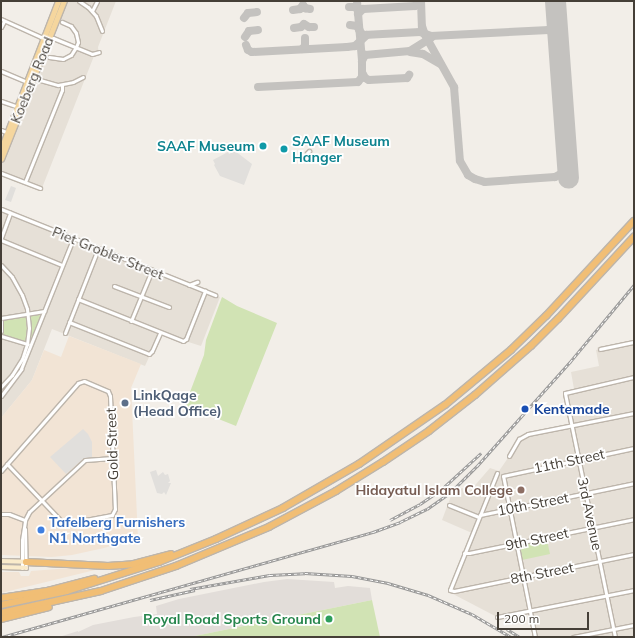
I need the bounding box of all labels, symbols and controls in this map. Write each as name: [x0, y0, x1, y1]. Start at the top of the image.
street label: Koeberg Road: [7, 34, 57, 126]
place label: SAAF Museum Hanger: [292, 133, 390, 166]
place label: SAAF Museum: [157, 138, 255, 154]
marker: SAAF Museum: [258, 141, 268, 151]
marker: SAAF Museum Hanger: [279, 144, 289, 154]
street label: Piet Grobler Street: [50, 223, 166, 283]
place label: LinkQage (Head Office): [133, 387, 222, 420]
marker: LinkQage (Head Office): [120, 398, 130, 408]
place label: Kentemade: [534, 401, 610, 417]
marker: Kentemade: [519, 403, 531, 415]
street label: Gold Street: [102, 408, 122, 480]
street label: 11th Street: [532, 445, 606, 477]
street label: 3rd Avenue: [574, 476, 606, 552]
place label: Hidayatul Islam College: [355, 482, 513, 498]
marker: Hidayatul Islam College: [516, 485, 526, 495]
street label: 10th Street: [496, 489, 570, 519]
place label: Tafelberg Furnishers N1 Northgate: [49, 514, 185, 546]
street label: 9th Street: [504, 524, 570, 554]
marker: Tafelberg Furnishers N1 Northgate: [36, 525, 46, 535]
street label: 8th Street: [509, 559, 575, 587]
scale bar: [499, 604, 591, 630]
place label: Royal Road Sports Ground: [143, 611, 321, 627]
text: 200 m: [504, 611, 539, 626]
marker: Royal Road Sports Ground: [324, 614, 334, 624]

